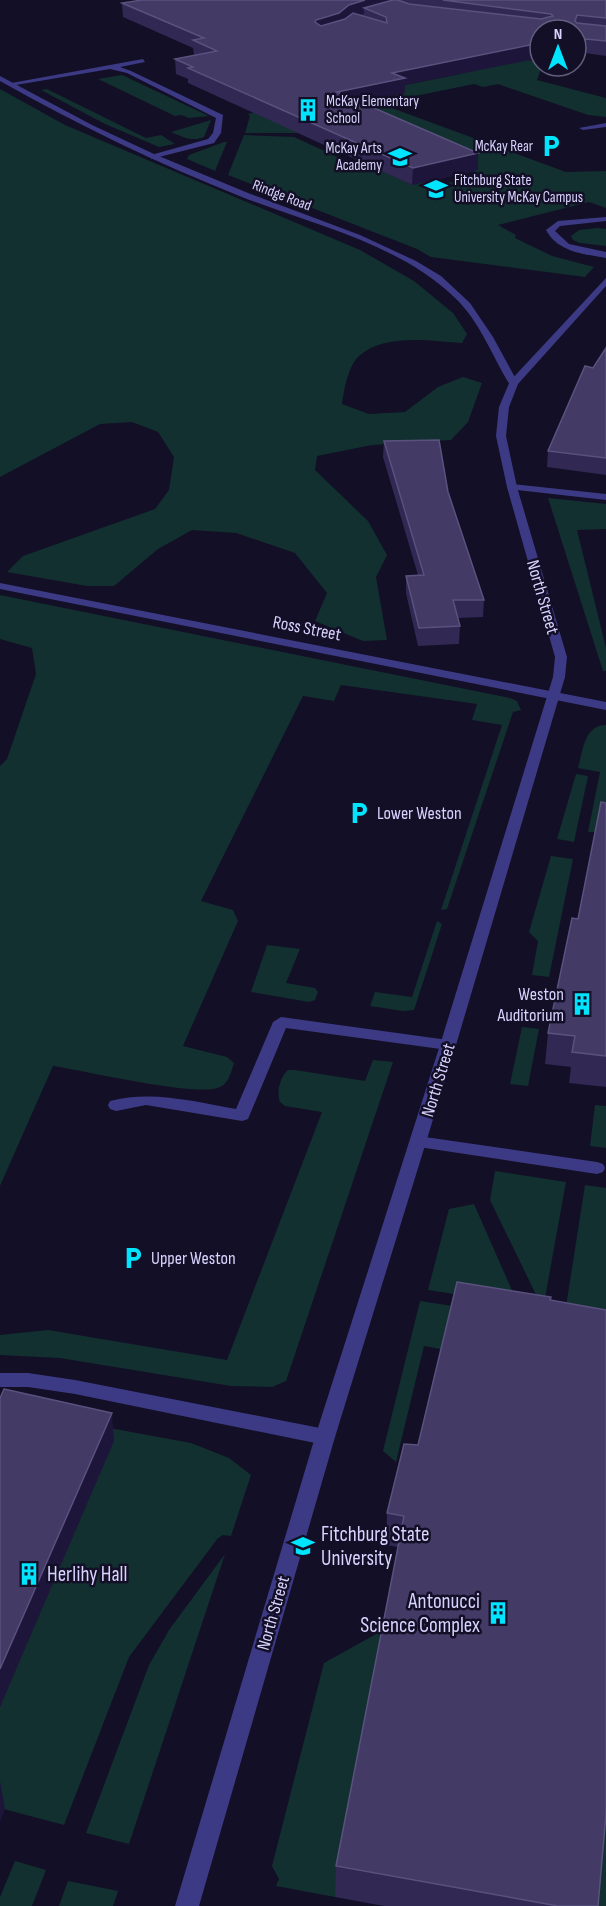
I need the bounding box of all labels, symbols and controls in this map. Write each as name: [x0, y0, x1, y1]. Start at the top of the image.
north arrow: [528, 18, 588, 78]
text: N: [554, 25, 562, 44]
place label: McKay Elementary School: [326, 92, 419, 128]
building icon: McKay Elementary School: [295, 97, 321, 123]
parking icon: McKay Rear: [538, 133, 564, 159]
place label: McKay Rear: [475, 137, 534, 156]
place label: McKay Arts Academy: [325, 139, 382, 175]
school or university icon: McKay Arts Academy: [387, 144, 413, 170]
place label: Fitchburg State University McKay Campus: [454, 171, 583, 207]
street label: Rindge Road: [250, 176, 314, 215]
school or university icon: Fitchburg State University McKay Campus: [423, 176, 449, 202]
street label: North Street: [522, 558, 563, 637]
street label: Ross Street: [271, 612, 343, 645]
parking icon: Lower Weston: [346, 800, 372, 826]
place label: Lower Weston: [377, 803, 462, 824]
place label: Weston Auditorium: [497, 984, 564, 1026]
building icon: Weston Auditorium: [569, 991, 595, 1017]
street label: North Street: [417, 1040, 460, 1120]
parking icon: Upper Weston: [120, 1245, 146, 1271]
place label: Upper Weston: [151, 1248, 236, 1269]
place label: Fitchburg State University: [321, 1522, 430, 1571]
school or university icon: Fitchburg State University: [290, 1533, 316, 1559]
building icon: Herlihy Hall: [16, 1561, 42, 1587]
place label: Herlihy Hall: [47, 1562, 127, 1587]
street label: North Street: [253, 1573, 294, 1653]
place label: Antonucci Science Complex: [360, 1589, 480, 1638]
building icon: Antonucci Science Complex: [485, 1600, 511, 1626]

